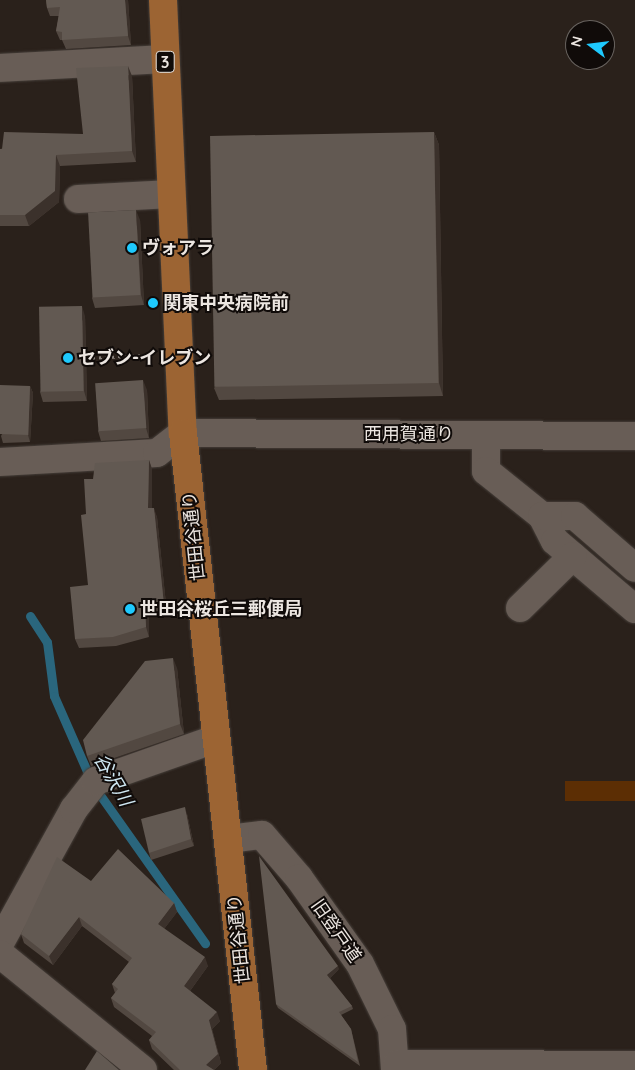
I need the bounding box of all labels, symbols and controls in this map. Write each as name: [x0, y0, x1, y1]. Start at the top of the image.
north arrow: [565, 20, 615, 70]
text: N: [566, 34, 587, 49]
road number: 3: [155, 48, 175, 76]
place label: ヴォアラ: [142, 237, 214, 259]
marker: ヴォアラ: [126, 242, 138, 254]
place label: 関東中央病院前: [163, 292, 289, 314]
marker: 関東中央病院前: [147, 297, 159, 309]
place label: セブン-イレブン: [78, 347, 211, 369]
marker: セブン-イレブン: [62, 352, 74, 364]
street label: 西用賀通り: [364, 423, 454, 445]
street label: 世田谷通り: [179, 490, 209, 582]
place label: 世田谷桜丘三郵便局: [140, 598, 302, 620]
marker: 世田谷桜丘三郵便局: [124, 603, 136, 615]
water label: 谷沢川: [89, 750, 137, 810]
street label: 世田谷通り: [224, 893, 254, 985]
street label: 旧登戸道: [307, 895, 365, 967]

